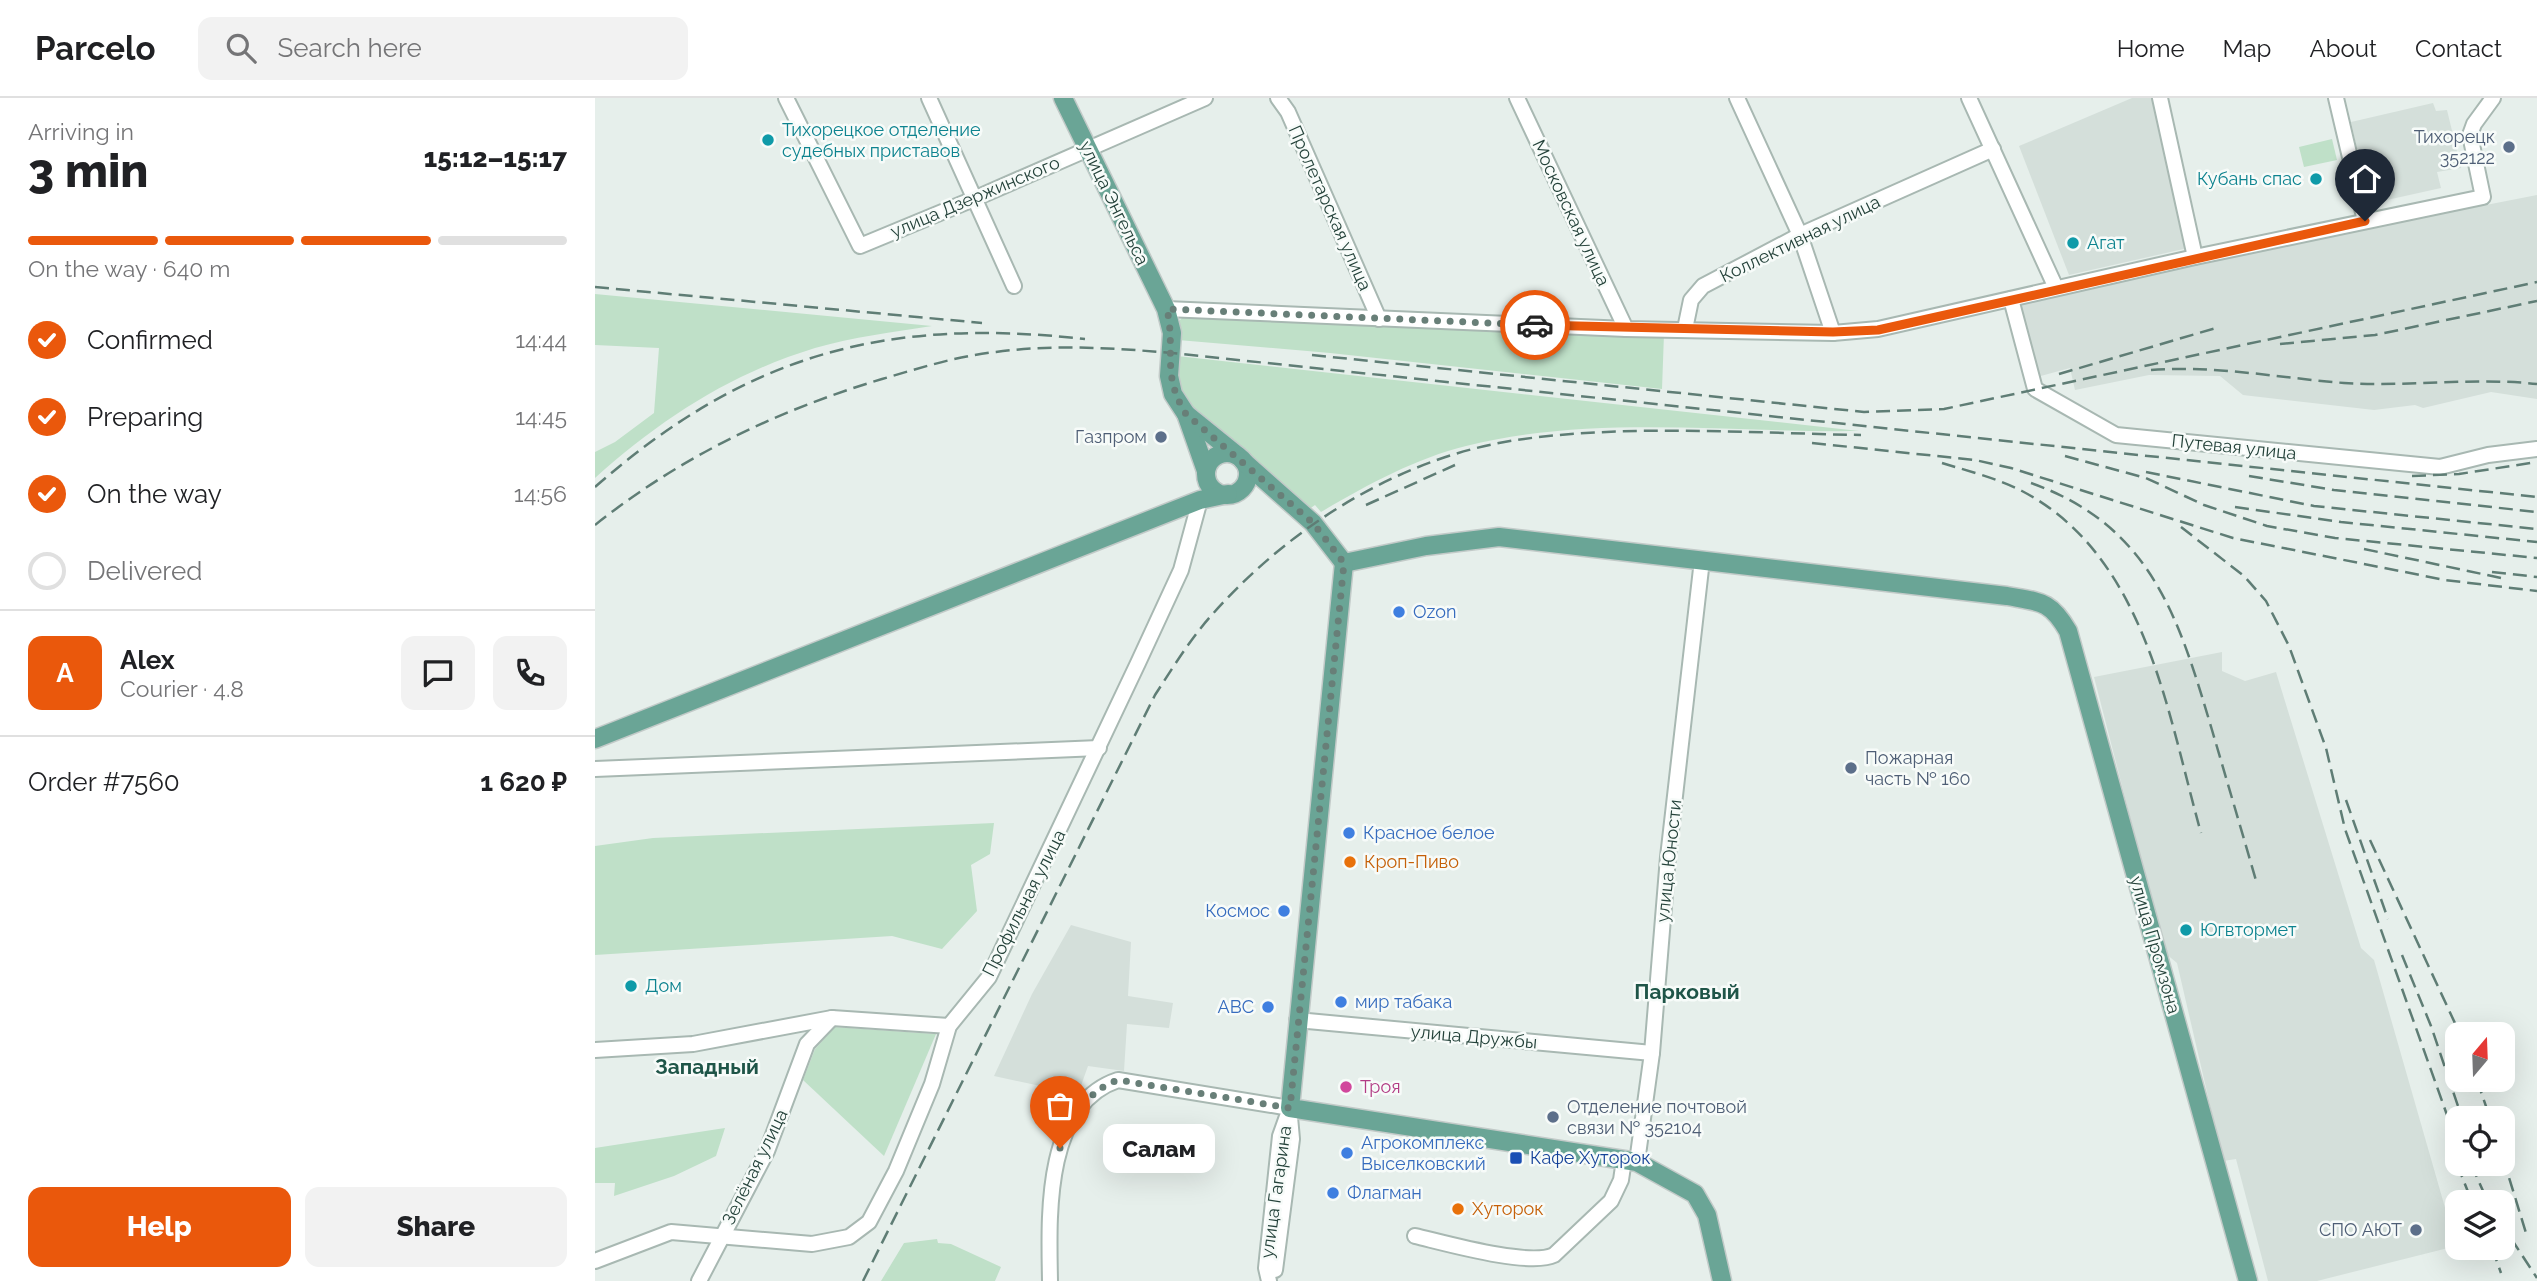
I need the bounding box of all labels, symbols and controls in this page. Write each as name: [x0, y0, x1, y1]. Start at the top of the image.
search box: [198, 17, 688, 80]
text: Parcelo: [35, 29, 156, 68]
icon: search: [222, 29, 260, 67]
text: Search here: [278, 33, 422, 63]
text: Home: [2117, 34, 2185, 63]
text: Map: [2223, 34, 2271, 63]
text: About: [2309, 34, 2377, 63]
text: Contact: [2415, 34, 2502, 63]
text: Arriving in: [28, 118, 134, 145]
place label: Тихорецкое отделение судебных приставов: [782, 119, 981, 161]
street label: Пролетарская улица: [1285, 122, 1376, 294]
place label: Тихорецк 352122: [2414, 126, 2495, 168]
marker: Тихорецкое отделение судебных приставов: [760, 132, 776, 148]
street label: Московская улица: [1528, 136, 1615, 289]
street label: улица Энгельса: [1075, 137, 1154, 268]
marker: Тихорецк 352122: [2501, 139, 2517, 155]
text: 15:12–15:17: [424, 143, 567, 173]
text: 3 min: [28, 144, 148, 198]
pin: [2335, 149, 2395, 221]
street label: улица Дзержинского: [887, 151, 1063, 242]
icon: home: [2346, 160, 2384, 198]
place label: Кубань спас: [2197, 168, 2302, 189]
marker: Кубань спас: [2308, 171, 2324, 187]
street label: Коллективная улица: [1716, 191, 1883, 286]
place label: Агат: [2087, 232, 2125, 253]
marker: Агат: [2065, 235, 2081, 251]
text: On the way · 640 m: [28, 255, 230, 282]
courier: [1500, 290, 1570, 360]
icon: car: [1516, 306, 1554, 344]
icon: check: [28, 321, 66, 359]
text: Confirmed: [87, 325, 213, 355]
text: 14:44: [515, 326, 567, 353]
icon: check: [28, 398, 66, 436]
text: Preparing: [87, 402, 203, 432]
text: 14:45: [515, 403, 567, 430]
place label: Газпром: [1075, 426, 1147, 447]
marker: Газпром: [1153, 429, 1169, 445]
street label: Путевая улица: [2171, 429, 2298, 464]
icon: check: [28, 475, 66, 513]
text: On the way: [87, 479, 222, 509]
text: 14:56: [514, 480, 567, 507]
text: Delivered: [87, 556, 202, 586]
place label: Ozon: [1413, 601, 1456, 622]
marker: Ozon: [1391, 604, 1407, 620]
button: chat: [401, 636, 475, 710]
button: phone: [493, 636, 567, 710]
text: Alex: [120, 645, 175, 675]
text: A: [56, 658, 74, 688]
text: Courier · 4.8: [120, 675, 244, 702]
place label: Пожарная часть № 160: [1865, 747, 1971, 789]
marker: Пожарная часть № 160: [1843, 760, 1859, 776]
text: Order #7560: [28, 767, 180, 797]
text: 1 620 ₽: [480, 767, 567, 797]
street label: улица Юности: [1652, 798, 1685, 923]
place label: Красное белое: [1363, 822, 1495, 843]
marker: Красное белое: [1341, 825, 1357, 841]
street label: Профильная улица: [978, 826, 1070, 980]
place label: Кроп-Пиво: [1364, 851, 1459, 872]
marker: Кроп-Пиво: [1342, 854, 1358, 870]
street label: улица Промзона: [2126, 874, 2185, 1016]
place label: Космос: [1205, 900, 1270, 921]
marker: Космос: [1276, 903, 1292, 919]
place label: Югвтормет: [2200, 919, 2297, 940]
marker: Югвтормет: [2178, 922, 2194, 938]
place label: Дом: [645, 975, 682, 996]
marker: Дом: [623, 978, 639, 994]
district label: Парковый: [1634, 979, 1740, 1004]
place label: мир табака: [1355, 991, 1452, 1012]
marker: мир табака: [1333, 994, 1349, 1010]
place label: ABC: [1217, 996, 1254, 1017]
marker: ABC: [1260, 999, 1276, 1015]
street label: улица Дружбы: [1410, 1021, 1538, 1052]
north arrow: [2445, 1022, 2515, 1092]
map controls: [2445, 1022, 2515, 1260]
district label: Западный: [655, 1054, 759, 1079]
pin: [1030, 1076, 1090, 1148]
place label: Троя: [1360, 1076, 1401, 1097]
marker: Троя: [1338, 1079, 1354, 1095]
icon: bag: [1041, 1087, 1079, 1125]
place label: Отделение почтовой связи № 352104: [1567, 1096, 1747, 1138]
street label: Зелёная улица: [718, 1106, 792, 1228]
button: locate: [2445, 1106, 2515, 1176]
marker: Отделение почтовой связи № 352104: [1545, 1109, 1561, 1125]
callout: Салам: [1102, 1124, 1214, 1172]
street label: улица Гагарина: [1256, 1124, 1295, 1260]
place label: Агрокомплекс Выселковский: [1361, 1132, 1486, 1174]
text: Салам: [1122, 1135, 1196, 1162]
marker: Агрокомплекс Выселковский: [1339, 1145, 1355, 1161]
place label: Кафе Хуторок: [1530, 1147, 1651, 1168]
marker: Кафе Хуторок: [1508, 1150, 1524, 1166]
place label: Флагман: [1347, 1182, 1422, 1203]
marker: Флагман: [1325, 1185, 1341, 1201]
button: Help: [28, 1187, 291, 1267]
button: Share: [305, 1187, 567, 1267]
button: layers: [2445, 1190, 2515, 1260]
place label: Хуторок: [1472, 1198, 1544, 1219]
marker: Хуторок: [1450, 1201, 1466, 1217]
place label: СПО АЮТ: [2319, 1219, 2402, 1240]
marker: СПО АЮТ: [2408, 1222, 2424, 1238]

